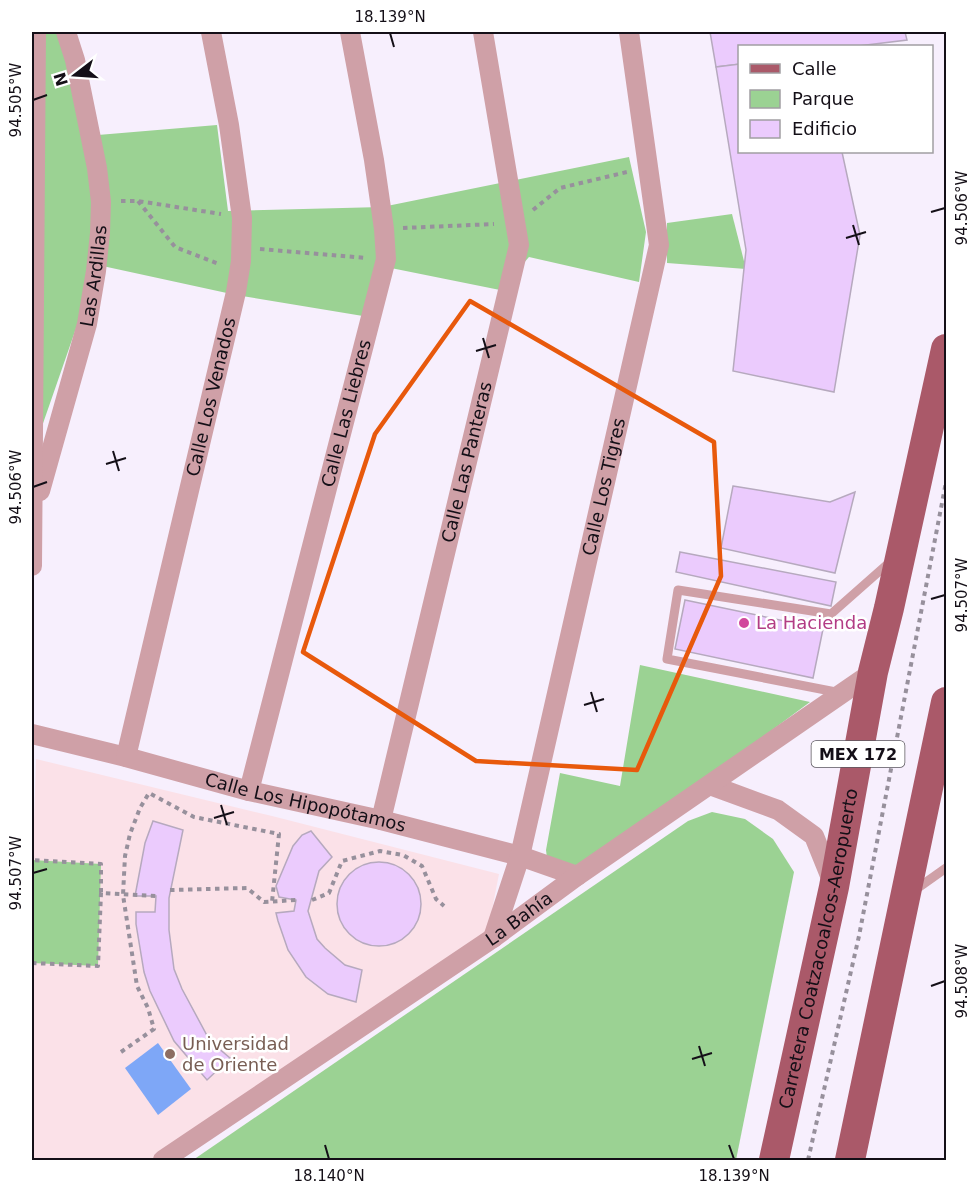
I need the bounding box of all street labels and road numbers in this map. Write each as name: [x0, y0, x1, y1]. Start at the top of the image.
street label: Las Ardillas: [76, 225, 110, 328]
street label: Calle Los Venados: [182, 315, 240, 478]
street label: Calle Las Liebres: [317, 337, 375, 489]
street label: Calle Las Panteras: [437, 379, 496, 545]
street label: Calle Los Tigres: [578, 416, 629, 558]
road number: MEX 172: [812, 741, 904, 767]
street label: Calle Los Hipopótamos: [203, 768, 408, 836]
street label: Carretera Coatzacoalcos-Aeropuerto: [775, 787, 862, 1111]
street label: La Bahía: [481, 887, 556, 950]

